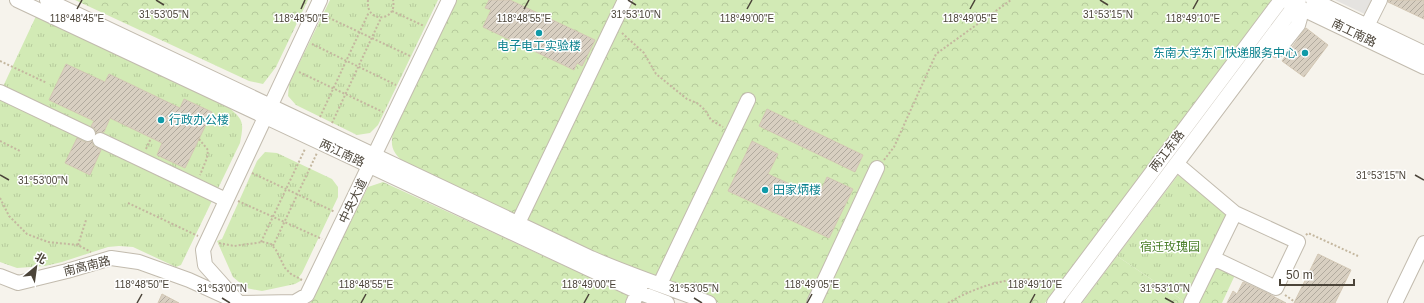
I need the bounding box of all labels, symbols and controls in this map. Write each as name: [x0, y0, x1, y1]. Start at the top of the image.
text: 31°53'05"N: [139, 9, 189, 20]
text: 31°53'10"N: [611, 9, 661, 20]
text: 31°53'15"N: [1083, 9, 1133, 20]
text: 118°48'45"E: [50, 13, 104, 24]
text: 118°48'50"E: [274, 13, 328, 24]
text: 118°48'55"E: [497, 13, 551, 24]
text: 118°49'00"E: [720, 13, 774, 24]
text: 118°49'05"E: [943, 13, 997, 24]
text: 118°49'10"E: [1166, 13, 1220, 24]
street label: 南工南路: [1329, 16, 1379, 50]
marker: 电子电工实验楼: [534, 28, 544, 38]
place label: 电子电工实验楼: [497, 39, 581, 53]
place label: 东南大学东门快递服务中心: [1153, 46, 1297, 60]
marker: 东南大学东门快递服务中心: [1300, 48, 1310, 58]
place label: 行政办公楼: [169, 113, 229, 127]
marker: 行政办公楼: [156, 115, 166, 125]
street label: 两江东路: [1147, 128, 1187, 174]
street label: 两江南路: [317, 137, 367, 169]
text: 31°53'15"N: [1356, 170, 1406, 181]
text: 31°53'00"N: [18, 175, 68, 186]
street label: 中央大道: [336, 176, 370, 226]
place label: 田家炳楼: [773, 183, 821, 197]
marker: 田家炳楼: [760, 185, 770, 195]
park label: 宿迁玫瑰园: [1140, 240, 1200, 254]
north arrow: [16, 247, 56, 287]
text: 北: [33, 250, 49, 266]
street label: 南高南路: [62, 253, 112, 279]
scale bar: [1280, 261, 1354, 287]
text: 50 m: [1286, 268, 1313, 282]
text: 118°48'50"E: [115, 279, 169, 290]
text: 118°48'55"E: [339, 279, 393, 290]
text: 118°49'00"E: [562, 279, 616, 290]
text: 118°49'05"E: [785, 279, 839, 290]
text: 118°49'10"E: [1008, 279, 1062, 290]
text: 31°53'00"N: [197, 283, 247, 294]
text: 31°53'05"N: [669, 283, 719, 294]
text: 31°53'10"N: [1140, 283, 1190, 294]

